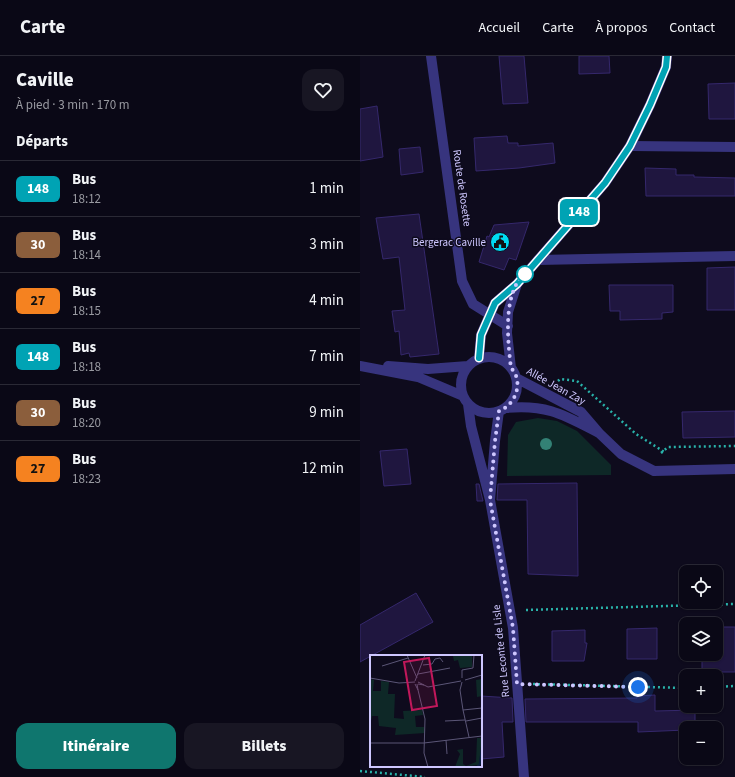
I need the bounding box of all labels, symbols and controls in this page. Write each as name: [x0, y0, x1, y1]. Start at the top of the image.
text: Carte: [20, 14, 65, 41]
text: Accueil: [479, 18, 520, 38]
text: Carte: [542, 18, 574, 38]
text: À propos: [596, 18, 647, 38]
text: Contact: [669, 18, 715, 38]
text: Caville: [16, 67, 74, 94]
button: heart: [302, 69, 344, 111]
text: À pied · 3 min · 170 m: [16, 96, 130, 114]
text: Départs: [16, 131, 68, 152]
street label: Route de Rosette: [449, 149, 475, 228]
text: Bus: [72, 169, 96, 190]
text: 1 min: [309, 178, 344, 199]
text: 148: [27, 179, 49, 199]
text: 18:12: [72, 190, 101, 208]
line badge: 148: [556, 199, 602, 225]
text: 148: [568, 202, 590, 222]
text: Bus: [72, 225, 96, 246]
public building icon: Bergerac Caville: [489, 231, 511, 253]
text: 3 min: [309, 234, 344, 255]
text: 30: [31, 235, 45, 255]
place label: Bergerac Caville: [412, 235, 487, 250]
text: 18:14: [72, 246, 101, 264]
unlabelled marker: [516, 265, 534, 283]
text: Bus: [72, 281, 96, 302]
text: 4 min: [309, 290, 344, 311]
text: 27: [31, 291, 45, 311]
text: 18:15: [72, 302, 101, 320]
text: Bus: [72, 337, 96, 358]
text: 7 min: [309, 346, 344, 367]
text: 148: [27, 347, 49, 367]
text: 18:18: [72, 358, 101, 376]
street label: Allée Jean Zay: [524, 364, 588, 408]
text: Bus: [72, 393, 96, 414]
text: 9 min: [309, 402, 344, 423]
text: 30: [31, 403, 45, 423]
text: 18:20: [72, 414, 101, 432]
text: Bus: [72, 449, 96, 470]
text: 12 min: [302, 458, 344, 479]
text: 27: [31, 459, 45, 479]
text: 18:23: [72, 470, 101, 488]
map controls: [679, 565, 723, 765]
button: locate: [679, 565, 723, 609]
street label: Rue Leconte de Lisle: [489, 603, 513, 698]
button: layers: [679, 617, 723, 661]
inset map: [370, 655, 482, 767]
button: +: [679, 669, 723, 713]
your location: [628, 677, 648, 697]
button: −: [679, 721, 723, 765]
button: Itinéraire: [16, 723, 176, 769]
button: Billets: [184, 723, 344, 769]

